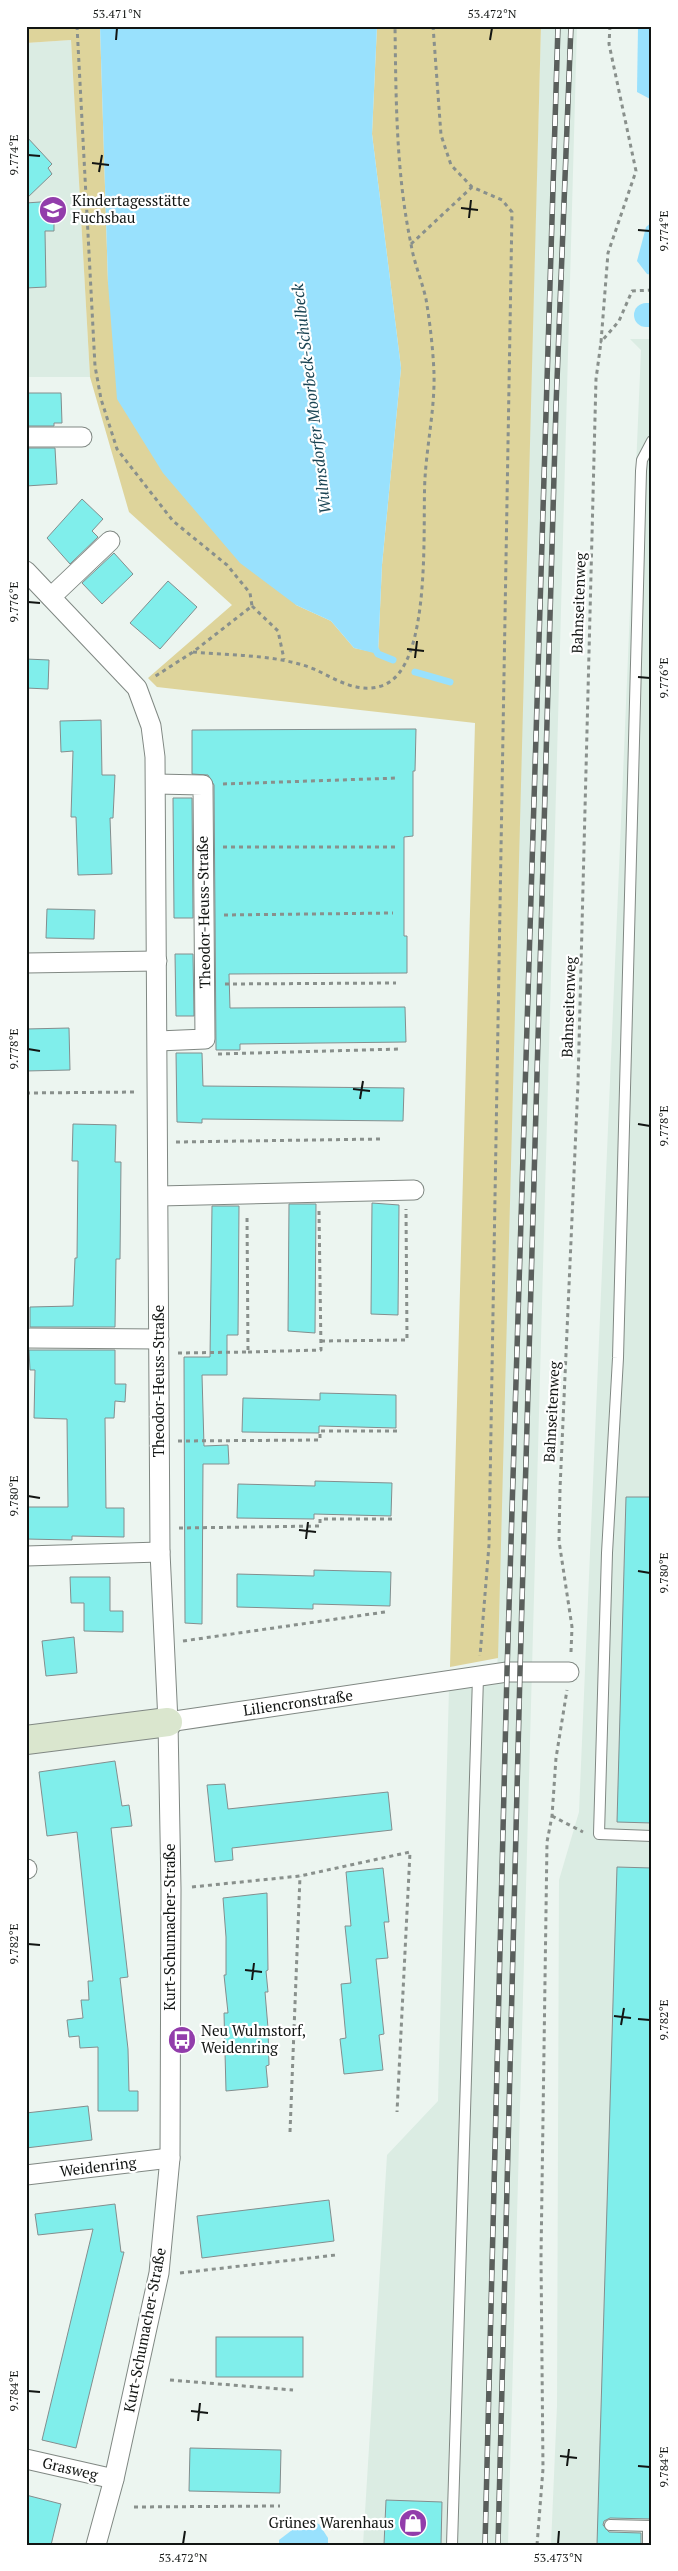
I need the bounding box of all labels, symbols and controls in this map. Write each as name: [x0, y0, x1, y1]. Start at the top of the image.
text: 53.471°N: [92, 6, 142, 21]
text: 53.472°N: [467, 6, 517, 21]
text: 9.774°E: [6, 134, 21, 176]
place label: Kindertagesstätte Fuchsbau: [72, 190, 190, 227]
school or university icon: Kindertagesstätte Fuchsbau: [38, 195, 68, 225]
text: 9.774°E: [656, 210, 671, 252]
water label: Wulmsdorfer Moorbeck-Schulbeck: [286, 282, 336, 515]
street label: Bahnseitenweg: [566, 551, 590, 654]
text: 9.776°E: [6, 581, 21, 623]
text: 9.776°E: [656, 657, 671, 699]
street label: Theodor-Heuss-Straße: [192, 836, 214, 988]
street label: Bahnseitenweg: [556, 955, 580, 1058]
text: 9.778°E: [6, 1028, 21, 1070]
text: 9.778°E: [656, 1105, 671, 1147]
street label: Theodor-Heuss-Straße: [148, 1305, 168, 1457]
street label: Bahnseitenweg: [538, 1360, 564, 1463]
text: 9.780°E: [6, 1475, 21, 1517]
text: 9.780°E: [656, 1552, 671, 1594]
street label: Liliencronstraße: [242, 1684, 354, 1720]
street label: Kurt-Schumacher-Straße: [159, 1843, 179, 2011]
text: 9.782°E: [6, 1923, 21, 1965]
text: 9.782°E: [656, 1999, 671, 2041]
place label: Neu Wulmstorf, Weidenring: [201, 2020, 306, 2057]
bus stop icon: Neu Wulmstorf, Weidenring: [167, 2025, 197, 2055]
street label: Weidenring: [58, 2151, 138, 2181]
street label: Kurt-Schumacher-Straße: [118, 2246, 170, 2414]
text: 9.784°E: [6, 2370, 21, 2412]
text: 9.784°E: [656, 2446, 671, 2488]
street label: Grasweg: [41, 2452, 101, 2484]
shop icon: Grünes Warenhaus: [398, 2508, 428, 2538]
place label: Grünes Warenhaus: [268, 2512, 394, 2532]
text: 53.472°N: [158, 2550, 208, 2565]
text: 53.473°N: [533, 2550, 583, 2565]

